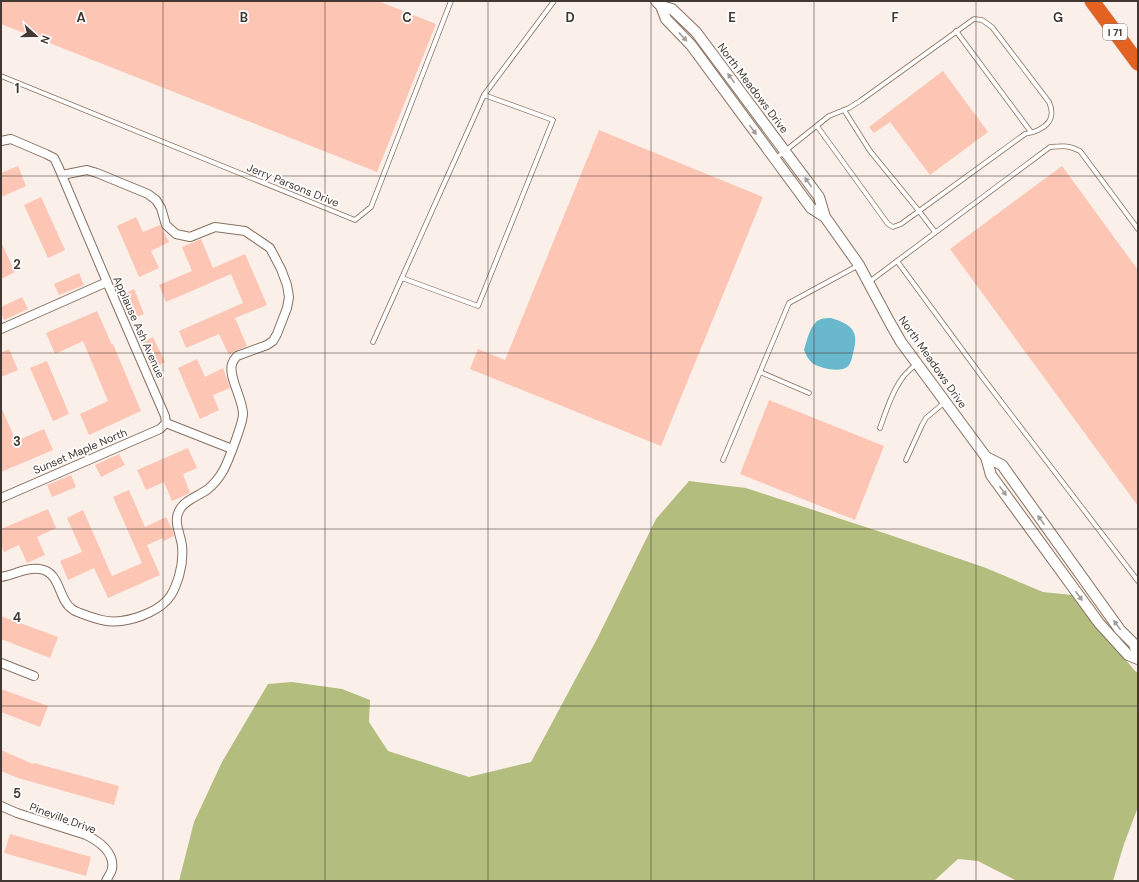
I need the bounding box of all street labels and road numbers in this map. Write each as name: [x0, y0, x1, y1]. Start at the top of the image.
road number: I 71: [1103, 24, 1127, 40]
street label: North Meadows Drive: [715, 40, 791, 136]
street label: Jerry Parsons Drive: [245, 160, 341, 210]
street label: Applause Ash Avenue: [110, 274, 168, 380]
street label: North Meadows Drive: [896, 313, 970, 411]
street label: Sunset Maple North: [31, 425, 129, 477]
street label: Pineville Drive: [28, 799, 98, 837]

